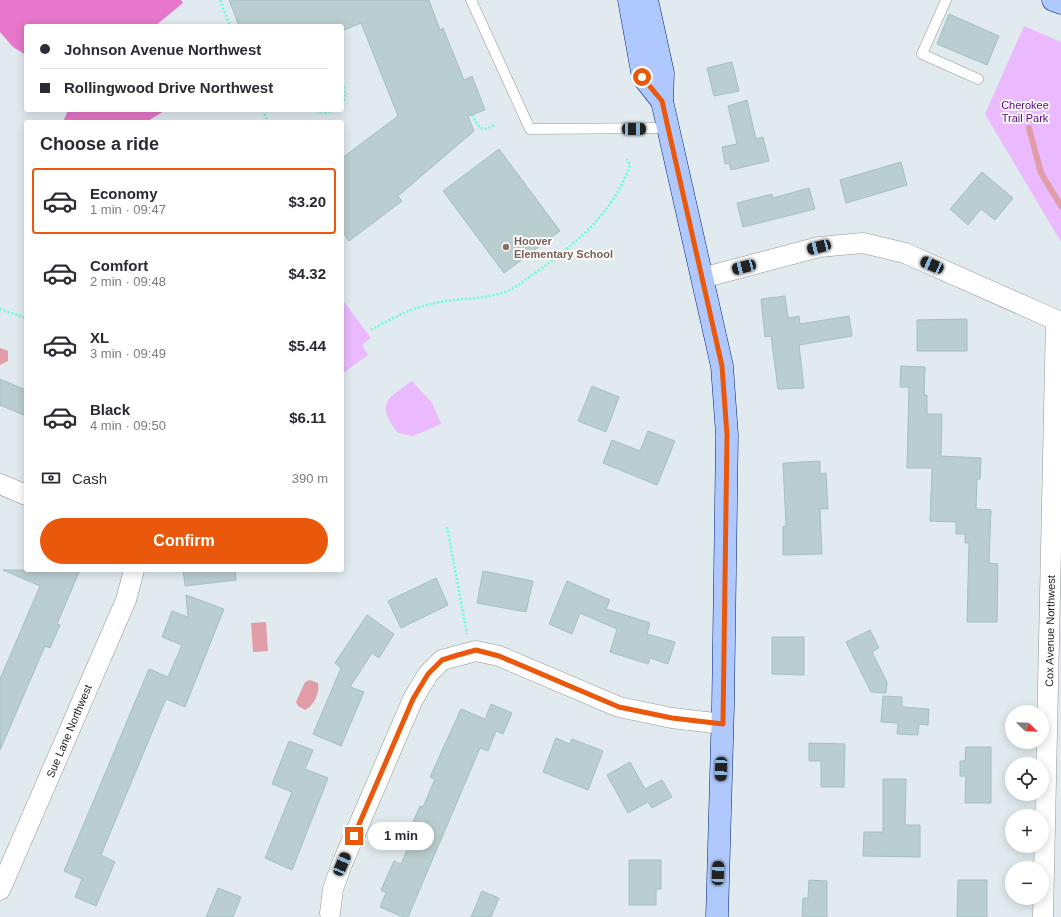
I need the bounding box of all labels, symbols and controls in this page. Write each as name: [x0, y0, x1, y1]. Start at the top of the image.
text: Johnson Avenue Northwest: [64, 41, 261, 58]
route start: [633, 68, 651, 86]
text: Rollingwood Drive Northwest: [64, 79, 273, 96]
park label: Cherokee Trail Park: [1001, 99, 1049, 124]
car: [622, 123, 646, 135]
text: Choose a ride: [40, 134, 159, 154]
icon: car: [42, 183, 78, 219]
text: Economy: [90, 185, 158, 202]
text: $3.20: [288, 193, 326, 210]
text: 1 min · 09:47: [90, 202, 166, 217]
place label: Hoover Elementary School: [514, 235, 613, 260]
car: [806, 238, 832, 256]
marker: Hoover Elementary School: [501, 242, 511, 252]
icon: car: [42, 255, 78, 291]
car: [919, 255, 945, 275]
text: Comfort: [90, 257, 148, 274]
car: [731, 258, 757, 276]
text: $4.32: [288, 265, 326, 282]
text: 2 min · 09:48: [90, 274, 166, 289]
icon: car: [42, 327, 78, 363]
text: XL: [90, 329, 109, 346]
text: $5.44: [288, 337, 326, 354]
text: 3 min · 09:49: [90, 346, 166, 361]
icon: car: [42, 399, 78, 435]
text: Black: [90, 401, 130, 418]
text: $6.11: [289, 409, 326, 426]
text: 4 min · 09:50: [90, 418, 166, 433]
icon: cash: [40, 467, 62, 489]
text: Cash: [72, 470, 107, 487]
text: 390 m: [292, 471, 328, 486]
button: Confirm: [40, 518, 328, 564]
street label: Cox Avenue Northwest: [1043, 575, 1057, 687]
street label: Sue Lane Northwest: [44, 683, 94, 779]
north arrow: [1005, 705, 1049, 749]
map controls: [1005, 705, 1049, 905]
car: [715, 757, 727, 781]
button: locate: [1005, 757, 1049, 801]
button: +: [1005, 809, 1049, 853]
callout: 1 min: [368, 822, 434, 850]
route end: [345, 827, 363, 845]
text: 1 min: [384, 828, 418, 843]
car: [332, 851, 352, 877]
car: [712, 861, 724, 885]
button: −: [1005, 861, 1049, 905]

